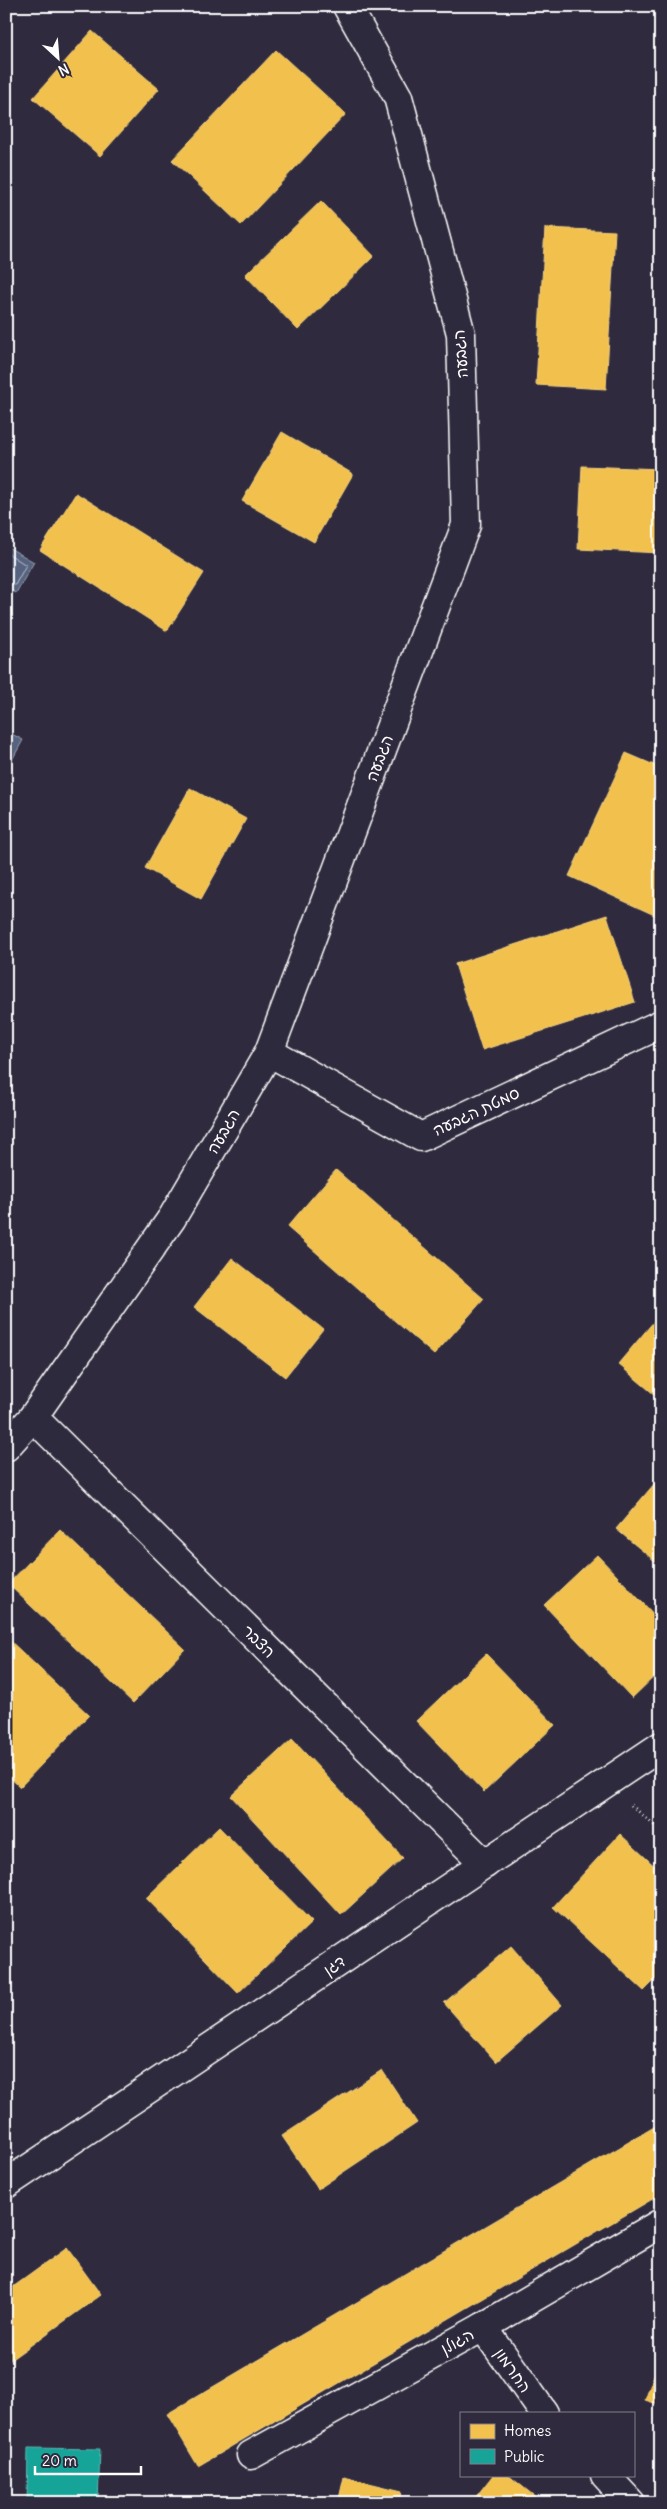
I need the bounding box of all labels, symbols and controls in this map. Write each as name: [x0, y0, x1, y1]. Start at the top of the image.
north arrow: [32, 32, 82, 82]
text: N: [55, 59, 72, 80]
street label: הגבעה: [448, 329, 472, 379]
street label: הגבעה: [361, 732, 397, 784]
street label: סמטת הגבעה: [430, 1082, 522, 1140]
street label: הגבעה: [202, 1105, 244, 1157]
street label: הצבר: [238, 1620, 280, 1662]
street label: דגן: [319, 1951, 349, 1980]
street label: הגולן: [437, 2324, 477, 2358]
street label: החרמון: [490, 2344, 536, 2397]
legend: [460, 2412, 634, 2476]
text: Homes: [504, 2421, 551, 2440]
scale bar: [35, 2444, 141, 2476]
text: Public: [504, 2447, 545, 2466]
text: 20 m: [42, 2451, 77, 2470]

